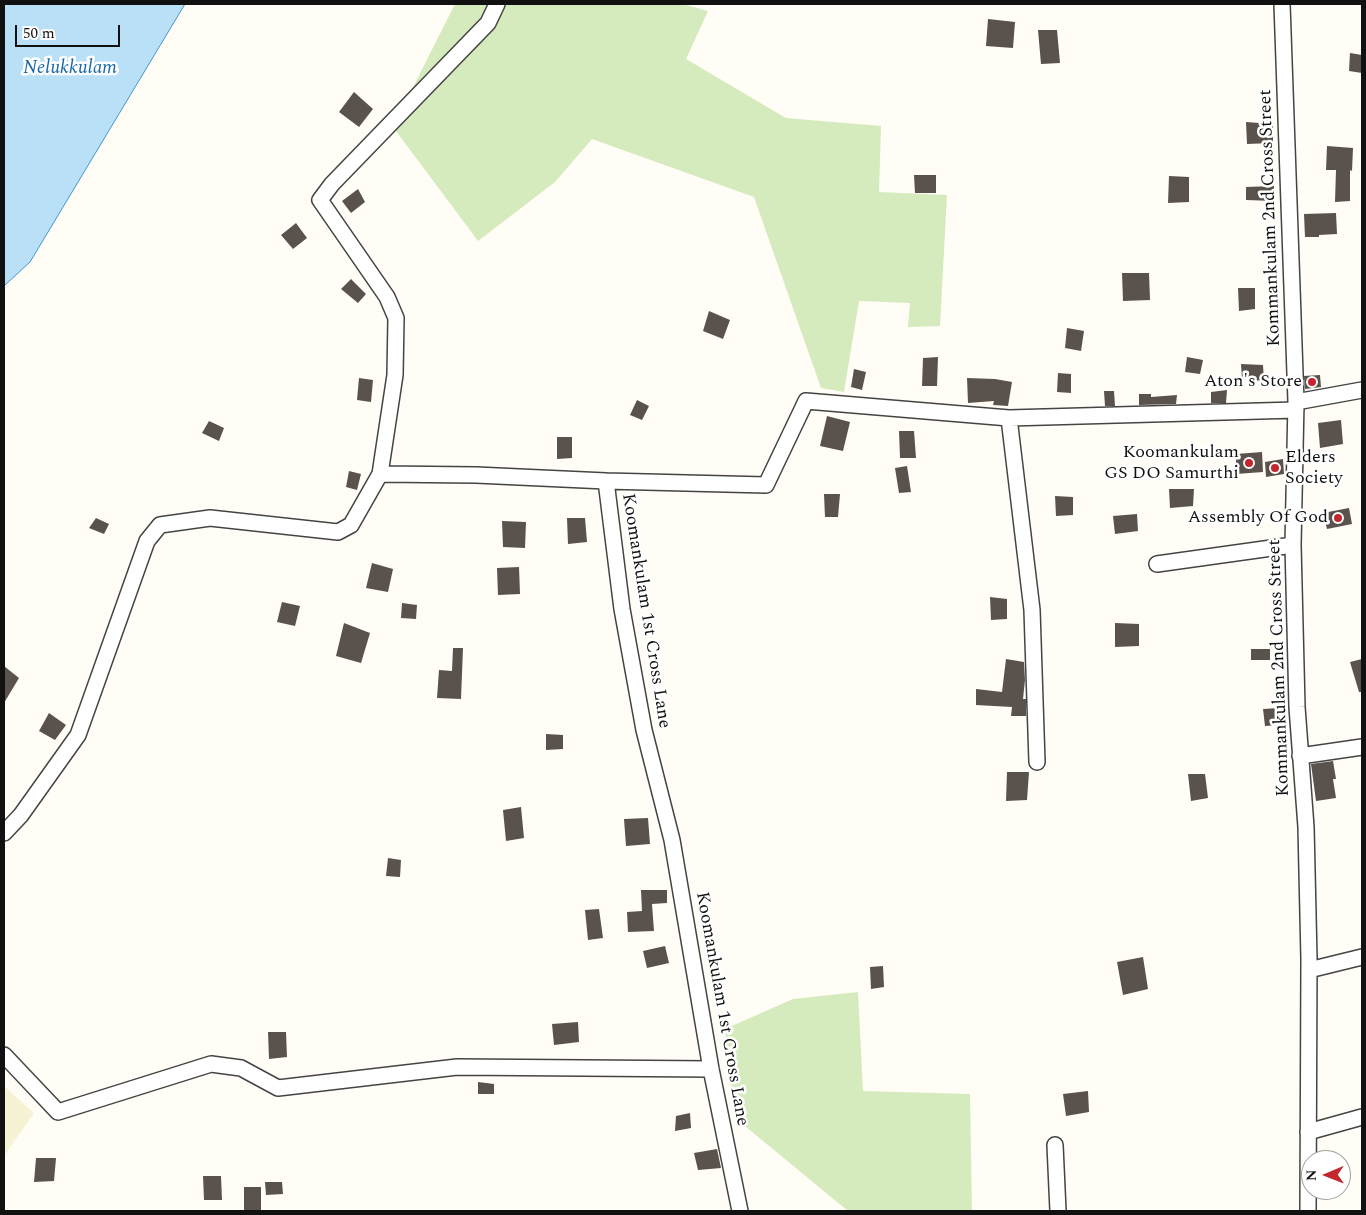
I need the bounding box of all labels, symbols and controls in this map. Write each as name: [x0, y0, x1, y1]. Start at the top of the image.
scale bar: [18, 15, 122, 47]
text: 50 m: [23, 22, 55, 45]
water label: Nelukkulam: [23, 58, 117, 80]
street label: Kommankulam 2nd Cross Street: [1256, 89, 1286, 347]
place label: Aton's Store: [1204, 371, 1302, 393]
marker: Aton's Store: [1306, 376, 1318, 388]
place label: Koomankulam GS DO Samurthi: [1104, 442, 1239, 484]
place label: Elders Society: [1285, 447, 1343, 489]
marker: Koomankulam GS DO Samurthi: [1243, 457, 1255, 469]
marker: Elders Society: [1269, 462, 1281, 474]
street label: Koomankulam 1st Cross Lane: [616, 492, 674, 730]
place label: Assembly Of God: [1188, 507, 1328, 529]
marker: Assembly Of God: [1332, 512, 1344, 524]
street label: Kommankulam 2nd Cross Street: [1265, 539, 1295, 797]
street label: Koomankulam 1st Cross Lane: [690, 890, 752, 1128]
north arrow: [1301, 1150, 1351, 1200]
text: N: [1301, 1169, 1322, 1181]

